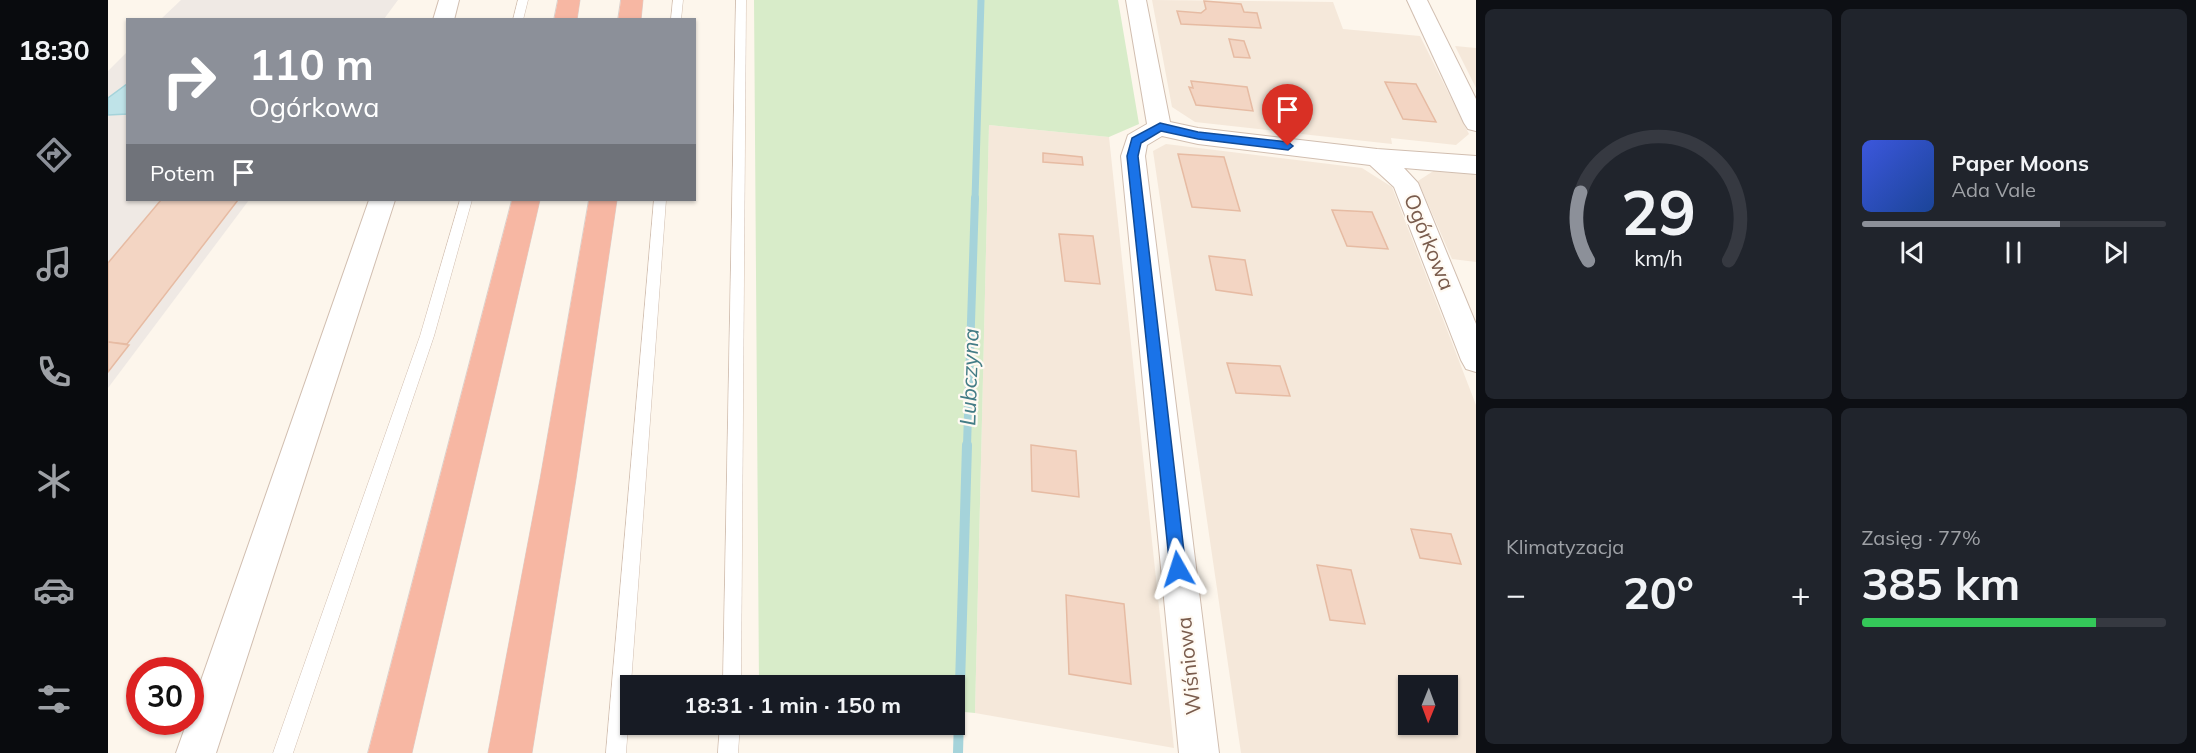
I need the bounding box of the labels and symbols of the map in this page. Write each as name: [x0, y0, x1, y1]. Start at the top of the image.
pin: [1262, 84, 1313, 146]
street label: Ogórkowa: [1399, 190, 1461, 294]
water label: Lubczyna: [953, 328, 985, 426]
position arrow: [1146, 537, 1210, 601]
street label: Wiśniowa: [1170, 616, 1206, 716]
speed limit sign: 30: [126, 657, 204, 735]
north arrow: [1398, 675, 1458, 735]

